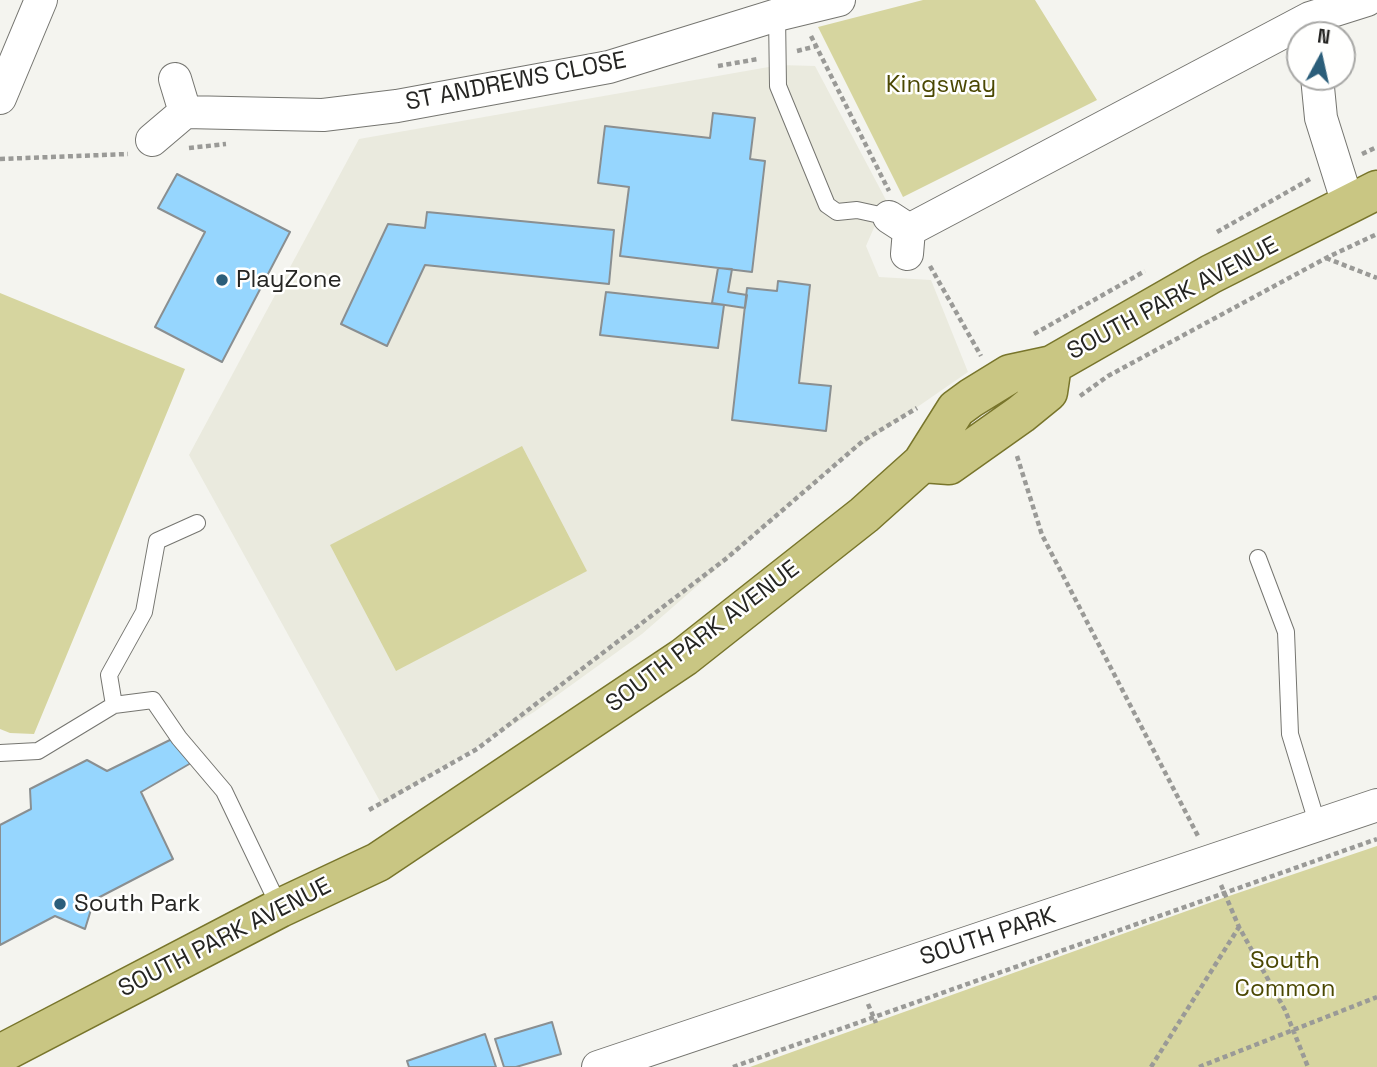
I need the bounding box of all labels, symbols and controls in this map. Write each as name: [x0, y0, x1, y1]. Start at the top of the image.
north arrow: [1286, 21, 1356, 91]
text: N: [1316, 23, 1332, 50]
street label: ST ANDREWS CLOSE: [403, 46, 629, 118]
park label: Kingsway: [886, 71, 996, 99]
street label: SOUTH PARK AVENUE: [1063, 231, 1283, 367]
place label: PlayZone: [236, 266, 342, 294]
marker: PlayZone: [214, 272, 230, 288]
street label: SOUTH PARK AVENUE: [601, 555, 805, 719]
street label: SOUTH PARK AVENUE: [114, 872, 336, 1004]
place label: South Park: [74, 890, 200, 918]
marker: South Park: [52, 896, 68, 912]
street label: SOUTH PARK: [917, 902, 1059, 972]
park label: South Common: [1234, 947, 1336, 1003]

